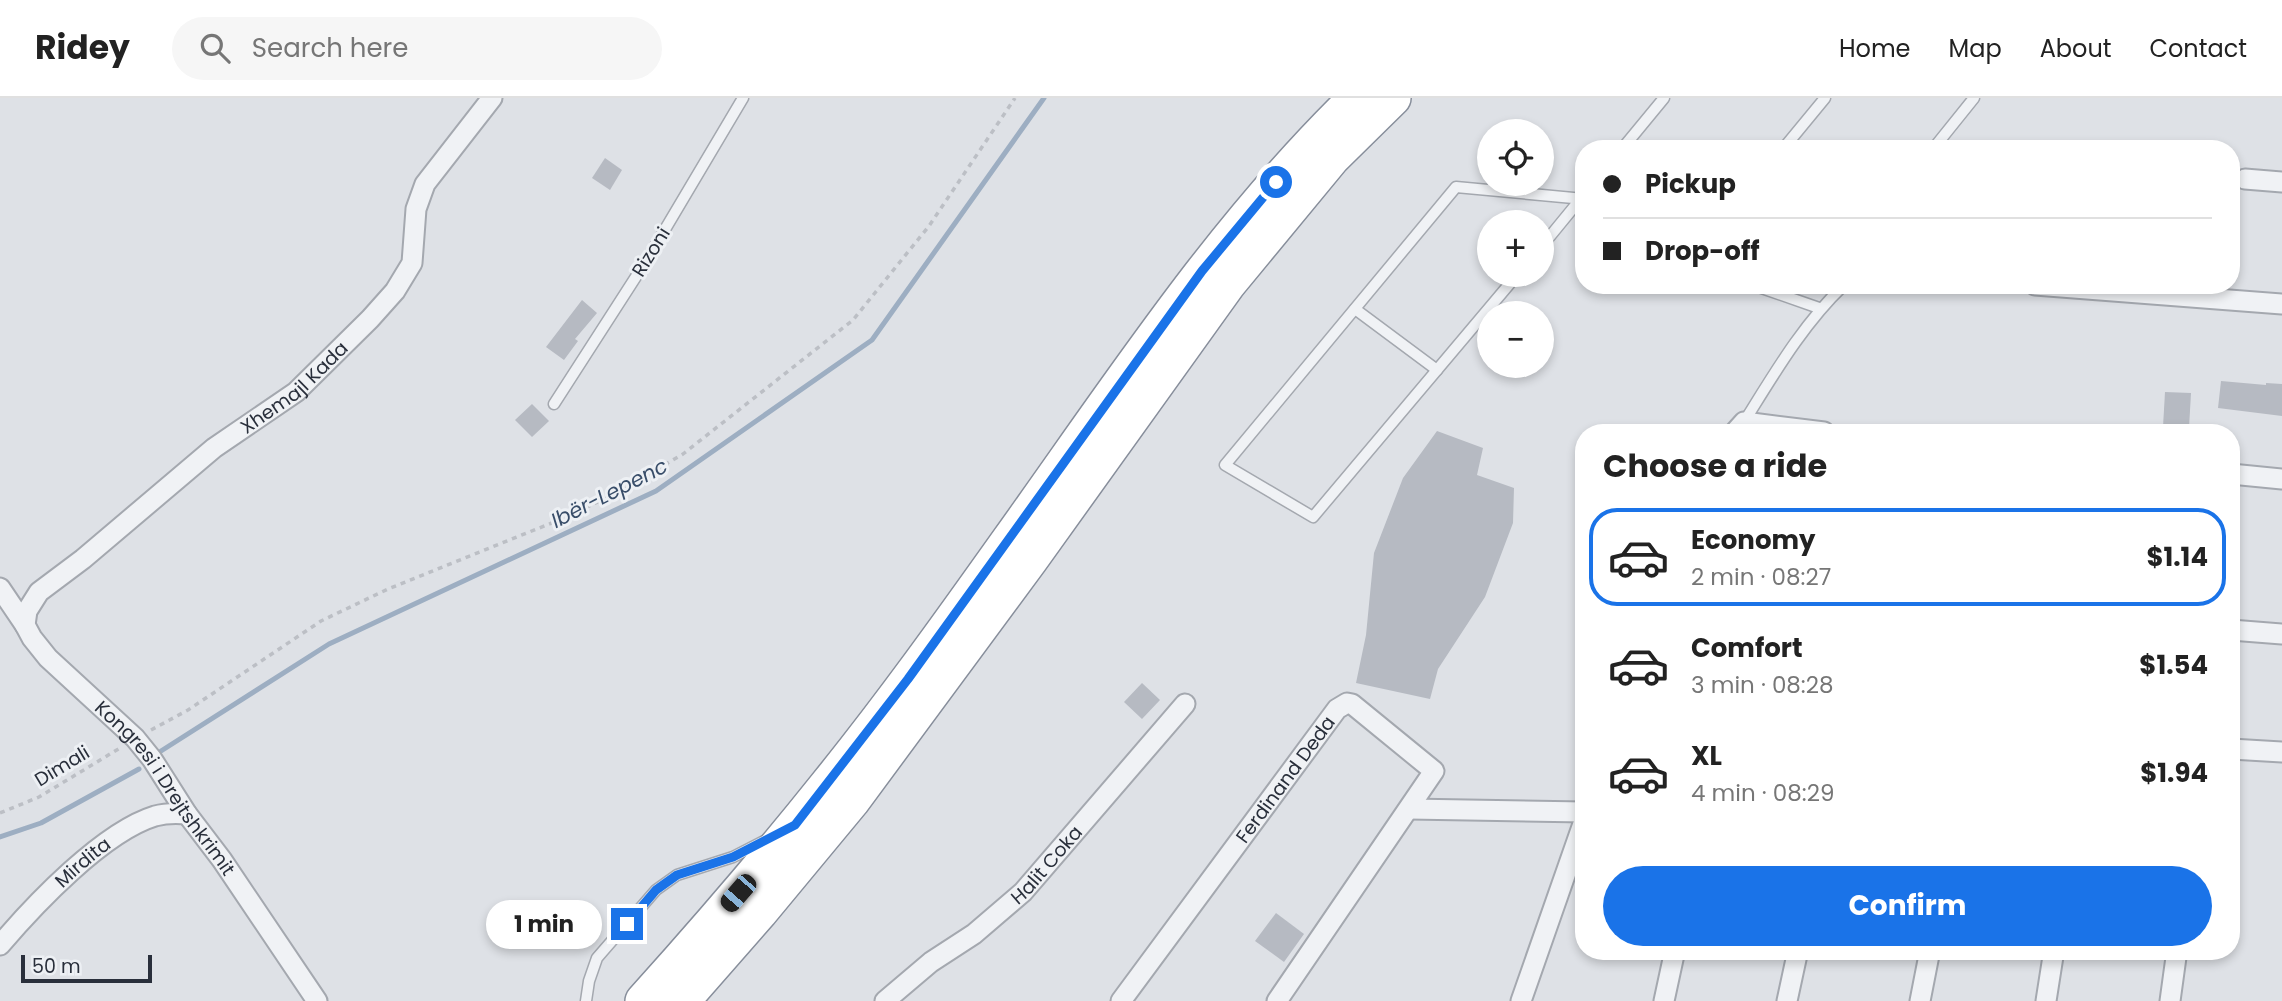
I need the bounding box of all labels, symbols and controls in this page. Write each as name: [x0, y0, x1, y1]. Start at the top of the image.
search box: [172, 17, 662, 80]
text: Ridey: [35, 24, 130, 71]
icon: search: [196, 29, 234, 67]
text: Search here: [252, 30, 408, 66]
text: Home: [1839, 32, 1911, 65]
text: Map: [1949, 32, 2002, 65]
text: About: [2040, 32, 2111, 65]
text: Contact: [2149, 32, 2247, 65]
map controls: [1477, 119, 1554, 378]
button: locate: [1477, 119, 1554, 196]
route start: [1260, 166, 1292, 198]
text: Pickup: [1645, 166, 1736, 202]
button: +: [1477, 210, 1554, 287]
street label: Rizoni: [625, 222, 677, 282]
text: Drop-off: [1645, 233, 1760, 269]
button: −: [1477, 301, 1554, 378]
street label: Xhemajl Kada: [235, 335, 354, 440]
text: Choose a ride: [1603, 443, 1827, 488]
water label: Ibër-Lepenc: [546, 451, 673, 535]
text: Economy: [1691, 522, 1815, 558]
icon: car: [1607, 526, 1670, 589]
text: $1.14: [2146, 539, 2208, 575]
text: 2 min · 08:27: [1691, 561, 1831, 593]
text: Comfort: [1691, 630, 1803, 666]
icon: car: [1607, 634, 1670, 697]
text: $1.54: [2139, 647, 2208, 683]
text: 3 min · 08:28: [1691, 669, 1834, 701]
street label: Kongresi i Drejtshkrimit: [89, 694, 242, 881]
street label: Ferdinand Deda: [1229, 710, 1341, 848]
text: XL: [1691, 738, 1722, 774]
street label: Dimali: [29, 739, 95, 793]
icon: car: [1607, 742, 1670, 805]
text: $1.94: [2140, 755, 2208, 791]
text: 4 min · 08:29: [1691, 777, 1834, 809]
street label: Halit Coka: [1005, 819, 1088, 910]
street label: Mirdita: [48, 830, 116, 893]
button: Confirm: [1603, 866, 2212, 946]
car: [717, 870, 760, 916]
callout: 1 min: [487, 900, 602, 948]
text: 1 min: [514, 908, 574, 940]
route end: [611, 908, 643, 940]
scale bar: [21, 952, 152, 984]
text: 50 m: [32, 953, 81, 980]

